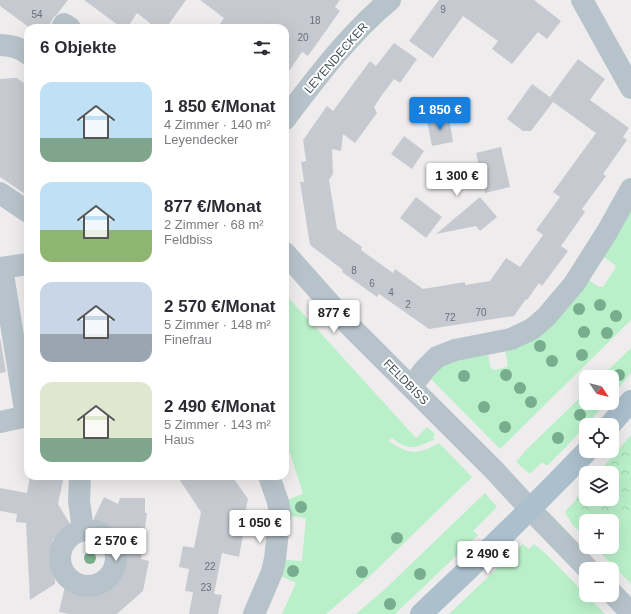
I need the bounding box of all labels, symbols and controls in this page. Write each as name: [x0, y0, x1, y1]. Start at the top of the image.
house number: 9: [440, 4, 446, 15]
house number: 54: [31, 9, 43, 20]
house number: 18: [309, 15, 321, 26]
street label: LEYENDECKER: [301, 19, 371, 96]
house number: 20: [297, 32, 309, 43]
icon: filters: [251, 37, 273, 59]
text: 6 Objekte: [40, 38, 117, 57]
text: 1 850 €/Monat: [164, 97, 276, 116]
pin: 1 850 €: [403, 97, 477, 131]
icon: home: [72, 98, 120, 146]
text: 1 850 €: [418, 102, 462, 117]
text: 4 Zimmer · 140 m²: [164, 117, 271, 132]
text: Leyendecker: [164, 132, 238, 147]
pin: 1 300 €: [420, 163, 494, 197]
text: 1 300 €: [435, 168, 479, 183]
text: 877 €/Monat: [164, 197, 261, 216]
icon: home: [72, 198, 120, 246]
text: 2 Zimmer · 68 m²: [164, 217, 264, 232]
text: Feldbiss: [164, 232, 212, 247]
house number: 8: [351, 265, 357, 276]
house number: 6: [369, 278, 375, 289]
house number: 4: [388, 287, 394, 298]
text: 2 570 €/Monat: [164, 297, 276, 316]
icon: home: [72, 298, 120, 346]
house number: 2: [405, 299, 411, 310]
pin: 877 €: [306, 300, 362, 334]
text: 877 €: [318, 305, 350, 320]
house number: 70: [475, 307, 487, 318]
house number: 72: [444, 312, 456, 323]
text: 5 Zimmer · 148 m²: [164, 317, 271, 332]
text: Finefrau: [164, 332, 212, 347]
street label: FELDBISS: [381, 357, 431, 407]
north arrow: [579, 370, 619, 410]
map controls: [579, 370, 619, 602]
text: 2 490 €/Monat: [164, 397, 276, 416]
icon: home: [72, 398, 120, 446]
text: 5 Zimmer · 143 m²: [164, 417, 271, 432]
button: locate: [579, 418, 619, 458]
text: Haus: [164, 432, 194, 447]
button: layers: [579, 466, 619, 506]
pin: 1 050 €: [223, 510, 297, 544]
button: +: [579, 514, 619, 554]
text: 1 050 €: [238, 515, 282, 530]
pin: 2 570 €: [79, 528, 153, 562]
text: 2 570 €: [94, 533, 138, 548]
pin: 2 490 €: [451, 541, 525, 575]
text: 2 490 €: [466, 546, 510, 561]
house number: 22: [204, 561, 216, 572]
button: −: [579, 562, 619, 602]
house number: 23: [200, 582, 212, 593]

